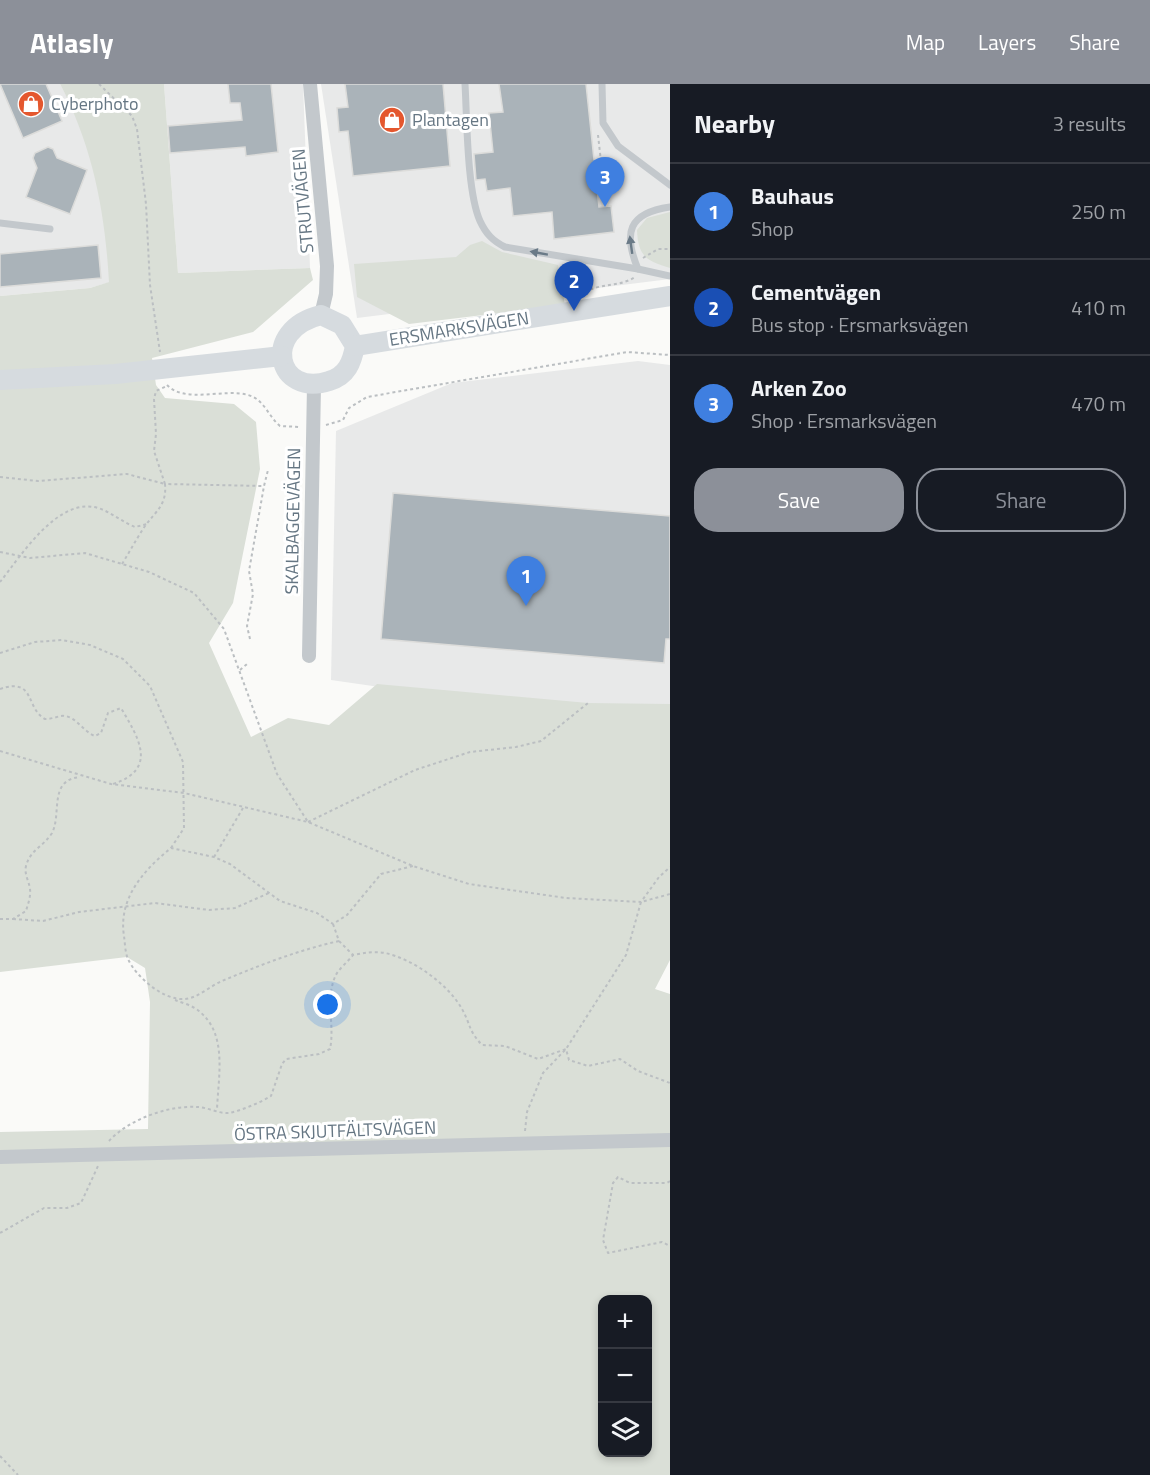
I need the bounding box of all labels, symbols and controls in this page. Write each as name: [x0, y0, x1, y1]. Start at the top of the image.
text: Atlasly: [30, 21, 113, 64]
text: Map: [906, 26, 945, 58]
text: Layers: [978, 26, 1036, 58]
text: Share: [1069, 26, 1120, 58]
shop icon: Cyberphoto: [16, 89, 46, 119]
place label: Cyberphoto: [51, 90, 138, 117]
text: Nearby: [694, 104, 775, 143]
shop icon: Plantagen: [377, 105, 407, 135]
place label: Plantagen: [412, 106, 489, 133]
text: 3 results: [1053, 108, 1126, 139]
street label: STRUTVÄGEN: [284, 148, 321, 255]
pin: 3: [586, 158, 624, 207]
text: Bauhaus: [751, 179, 834, 213]
text: 1: [708, 196, 719, 227]
text: 250 m: [1071, 196, 1126, 227]
text: Shop: [751, 213, 794, 244]
one-way arrow: [627, 235, 636, 254]
one-way arrow: [529, 248, 548, 257]
pin: 2: [554, 262, 594, 311]
text: Cementvägen: [751, 275, 881, 309]
text: 2: [708, 292, 719, 323]
text: 410 m: [1071, 292, 1126, 323]
street label: ERSMARKSVÄGEN: [387, 304, 531, 353]
text: Bus stop · Ersmarksvägen: [751, 309, 968, 340]
text: Arken Zoo: [751, 371, 847, 405]
text: 3: [708, 388, 719, 419]
text: 470 m: [1071, 388, 1126, 419]
text: Shop · Ersmarksvägen: [751, 405, 937, 436]
street label: SKALBAGGEVÄGEN: [278, 447, 307, 595]
button: Save: [694, 468, 904, 532]
button: Share: [916, 468, 1126, 532]
pin: 1: [506, 556, 546, 606]
your location: [313, 990, 342, 1019]
street label: ÖSTRA SKJUTFÄLTSVÄGEN: [233, 1113, 437, 1148]
map controls: [598, 1295, 652, 1457]
button: +: [598, 1295, 652, 1349]
button: −: [598, 1349, 652, 1403]
button: layers: [598, 1403, 652, 1457]

